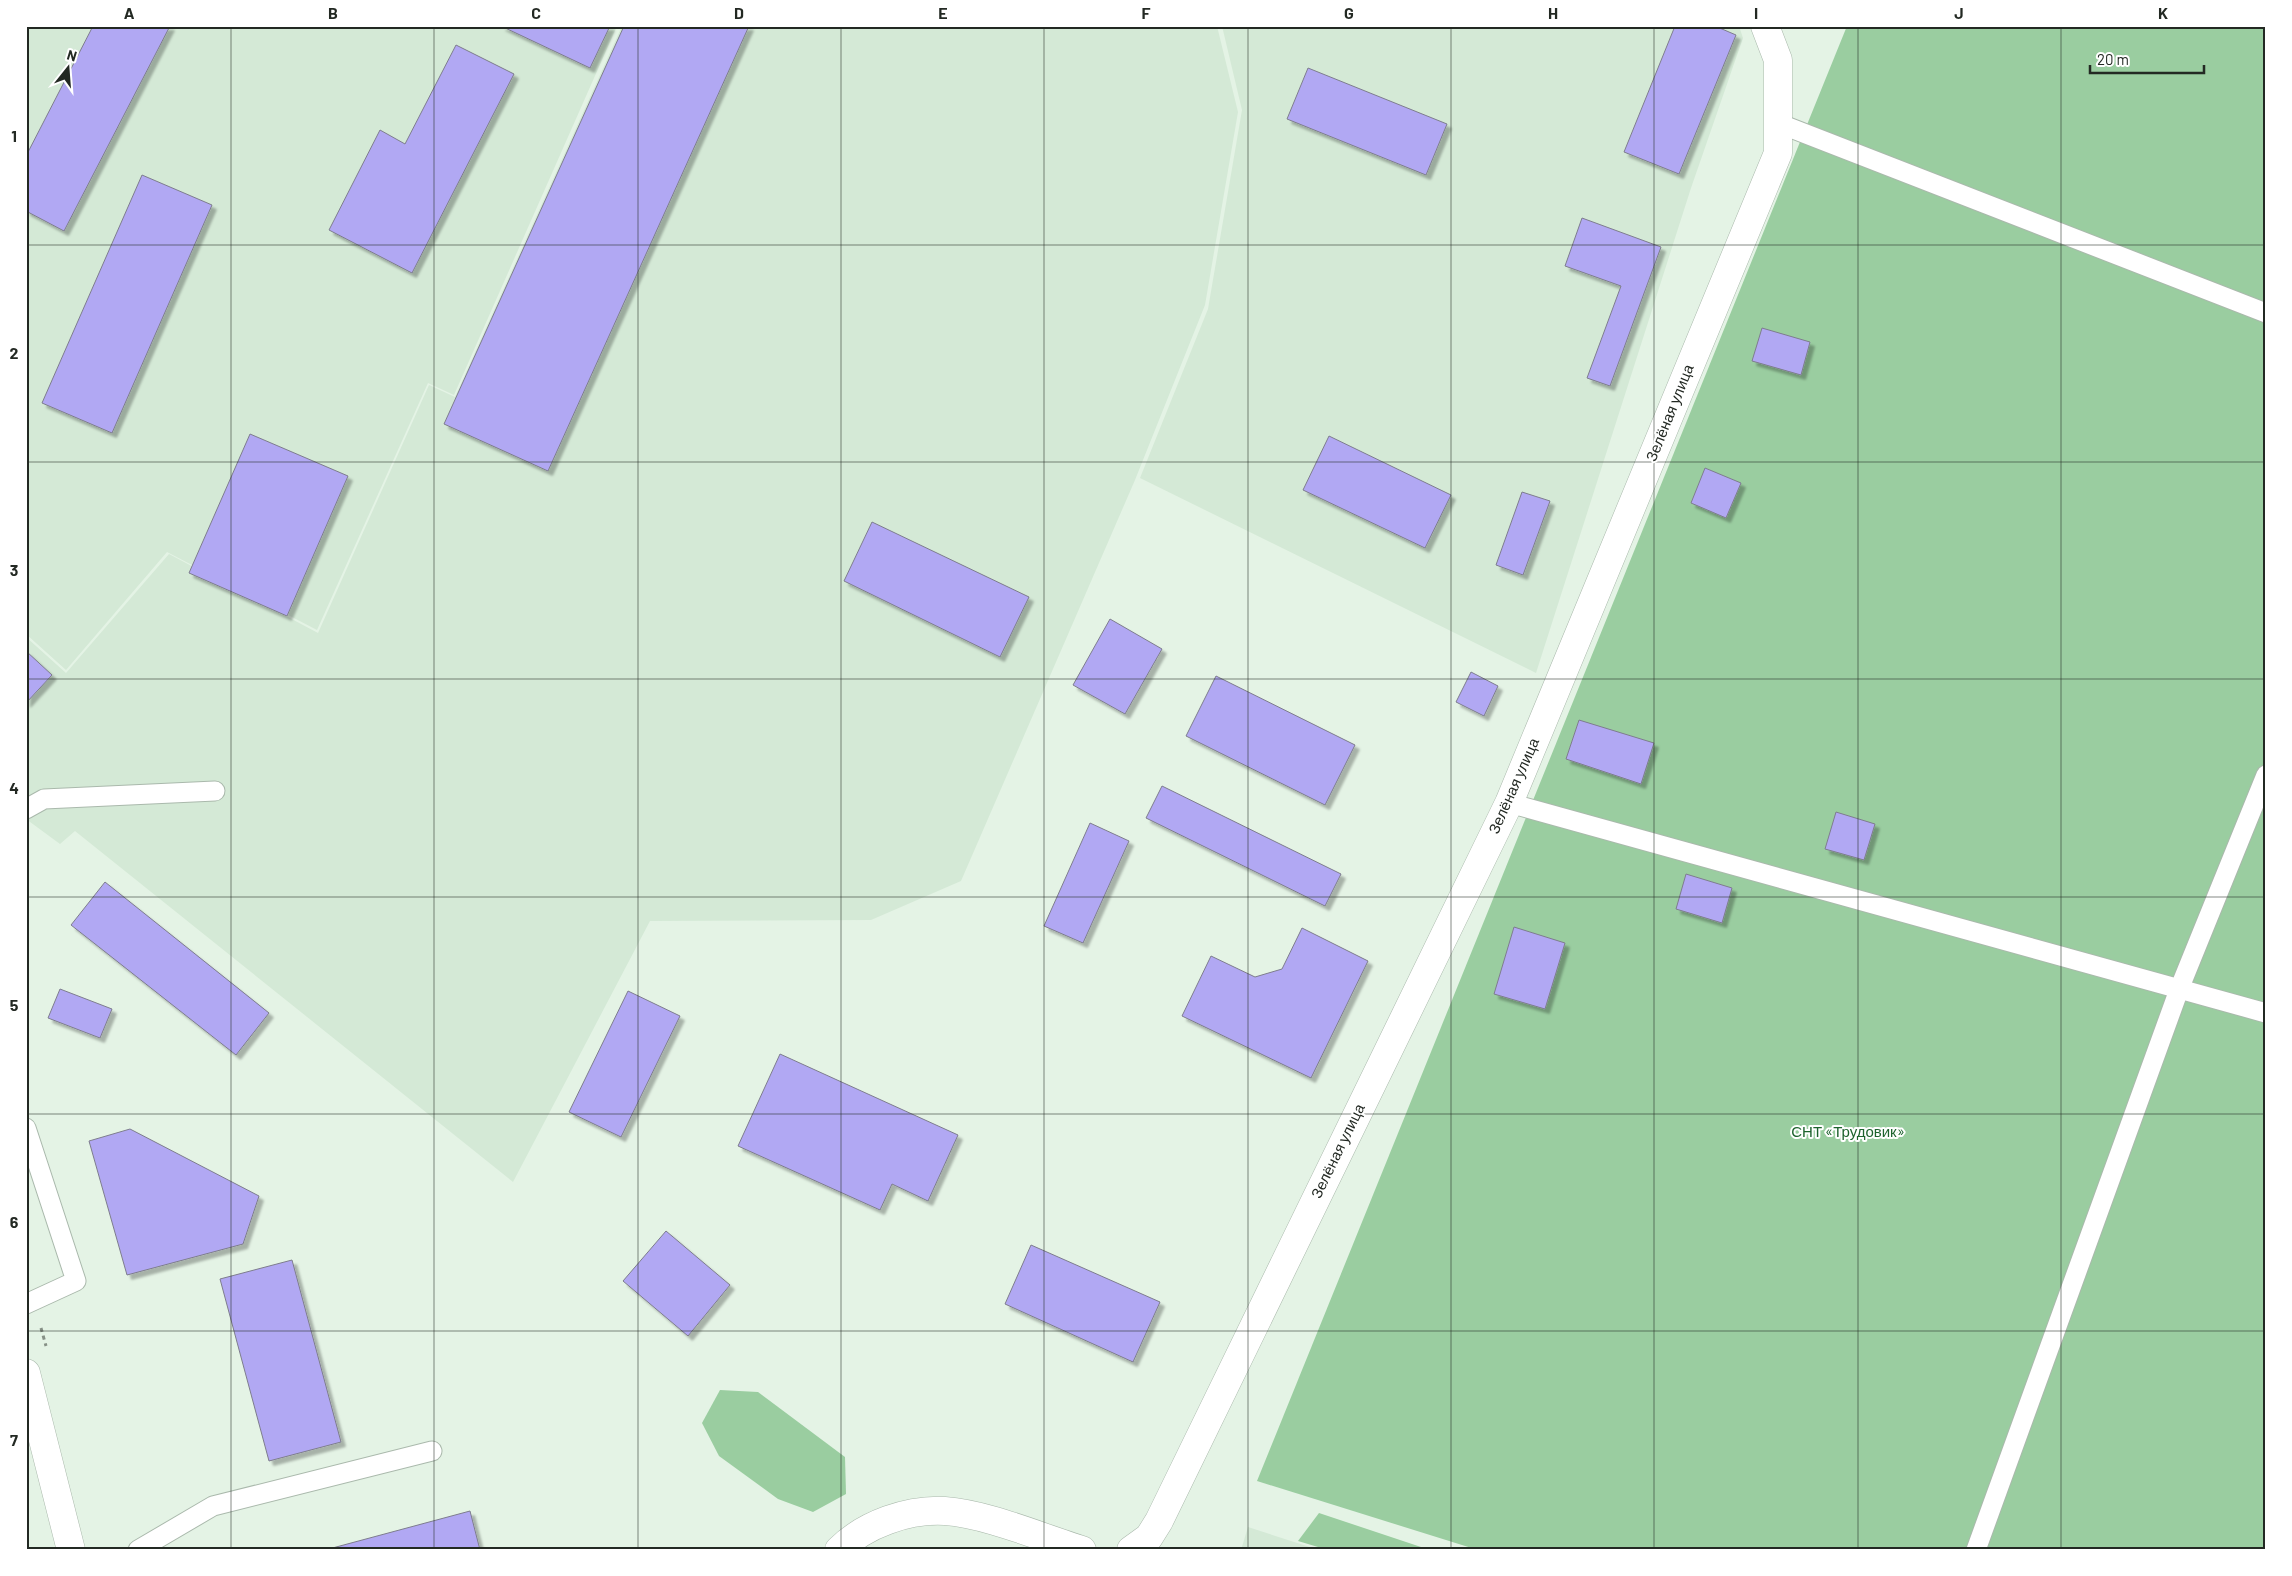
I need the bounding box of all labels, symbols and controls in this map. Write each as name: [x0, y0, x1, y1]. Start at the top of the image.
text: A: [124, 3, 135, 22]
text: B: [328, 3, 338, 22]
text: C: [531, 3, 541, 22]
text: D: [734, 3, 744, 22]
text: E: [938, 3, 948, 22]
text: F: [1142, 3, 1151, 22]
text: G: [1344, 3, 1354, 22]
text: H: [1548, 3, 1558, 22]
text: I: [1754, 3, 1758, 22]
text: J: [1954, 3, 1964, 22]
text: K: [2158, 3, 2168, 22]
north arrow: [42, 42, 92, 92]
scale bar: [2090, 42, 2203, 74]
text: N: [65, 46, 79, 65]
text: 20 m: [2097, 50, 2129, 68]
text: 1: [11, 126, 17, 145]
text: 2: [10, 343, 19, 362]
street label: Зелёная улица: [1641, 361, 1697, 464]
text: 3: [10, 560, 18, 579]
street label: Зелёная улица: [1484, 734, 1543, 836]
text: 4: [9, 778, 19, 797]
text: 5: [10, 995, 19, 1014]
street label: Зелёная улица: [1306, 1100, 1368, 1201]
park label: СНТ «Трудовик»: [1791, 1122, 1905, 1140]
text: 6: [10, 1212, 19, 1231]
text: 7: [10, 1430, 18, 1449]

